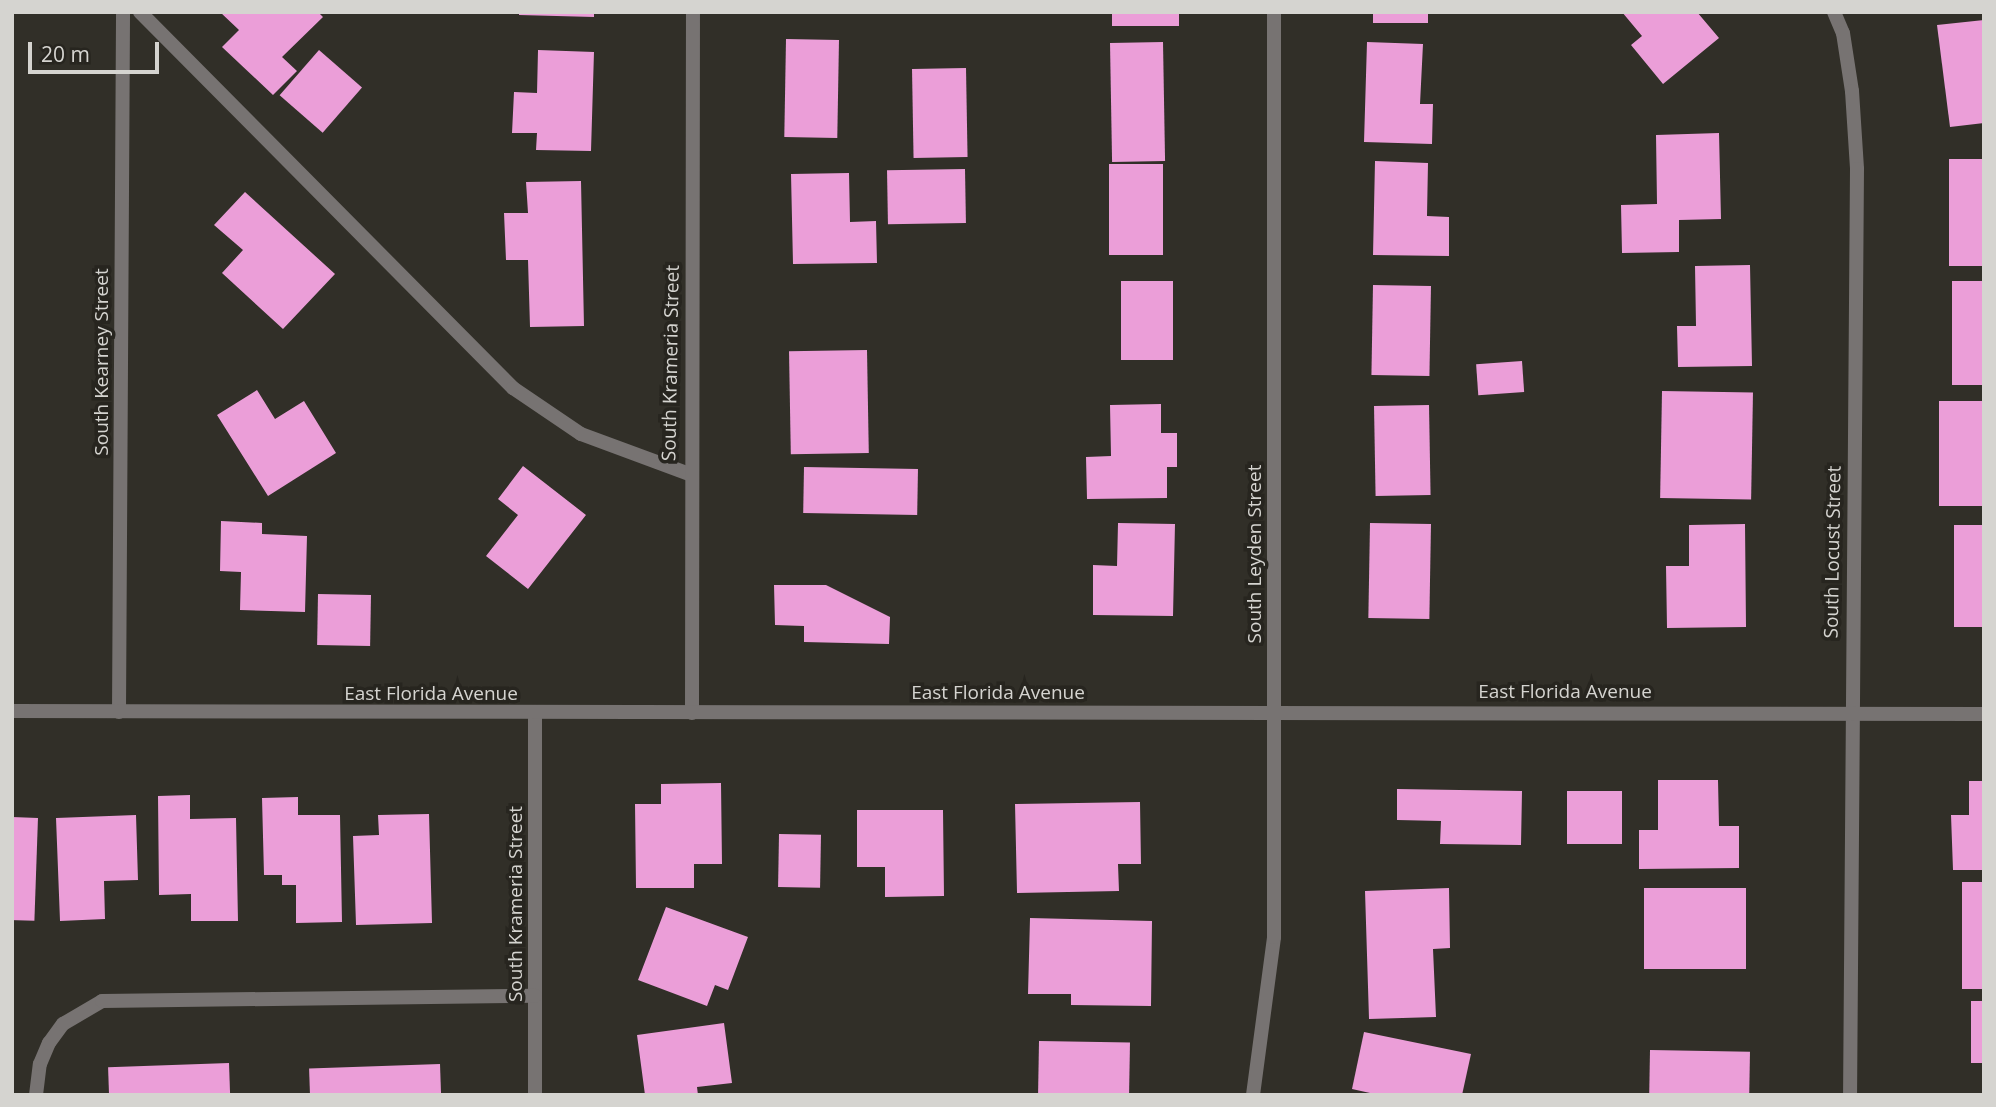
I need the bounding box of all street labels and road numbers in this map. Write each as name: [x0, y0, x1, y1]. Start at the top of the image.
street label: South Krameria Street: [658, 265, 684, 461]
street label: South Kearney Street: [91, 268, 113, 456]
street label: South Leyden Street: [1244, 465, 1266, 643]
street label: South Locust Street: [1820, 465, 1846, 639]
street label: East Florida Avenue: [1478, 681, 1652, 703]
street label: East Florida Avenue: [911, 682, 1085, 704]
street label: East Florida Avenue: [344, 683, 518, 705]
street label: South Krameria Street: [505, 806, 527, 1002]

